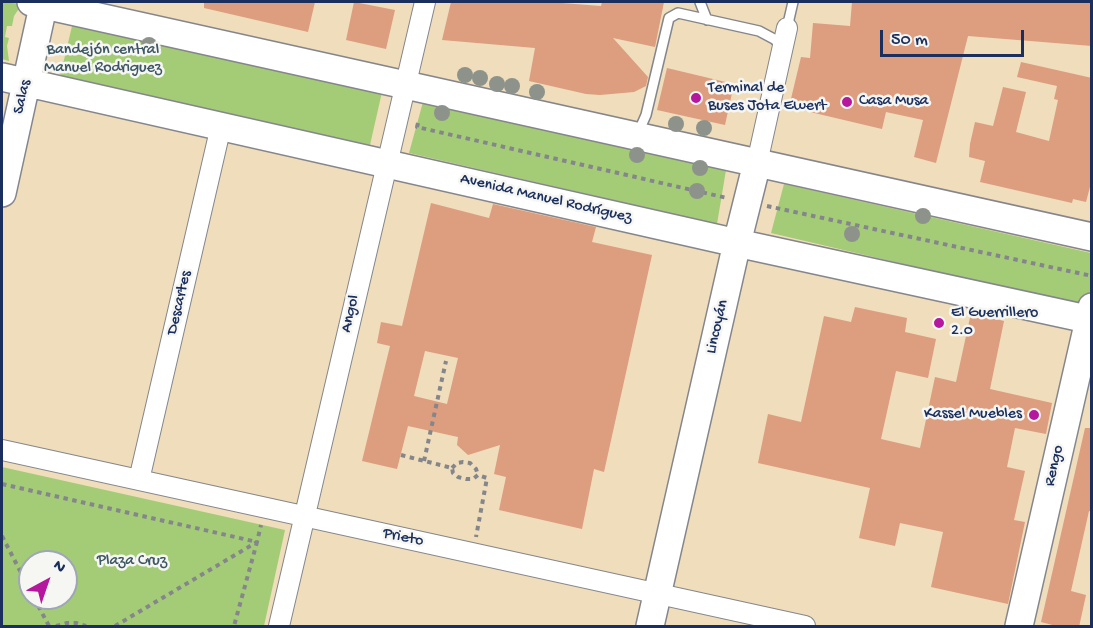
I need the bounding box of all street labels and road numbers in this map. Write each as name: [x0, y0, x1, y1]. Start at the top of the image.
street label: Salas: [10, 78, 36, 116]
street label: Avenida Manuel Rodríguez: [458, 170, 634, 228]
street label: Descartes: [163, 269, 197, 337]
street label: Angol: [337, 293, 365, 335]
street label: Lincoyán: [702, 298, 734, 356]
street label: Rengo: [1041, 444, 1069, 488]
street label: Prieto: [381, 524, 425, 552]

